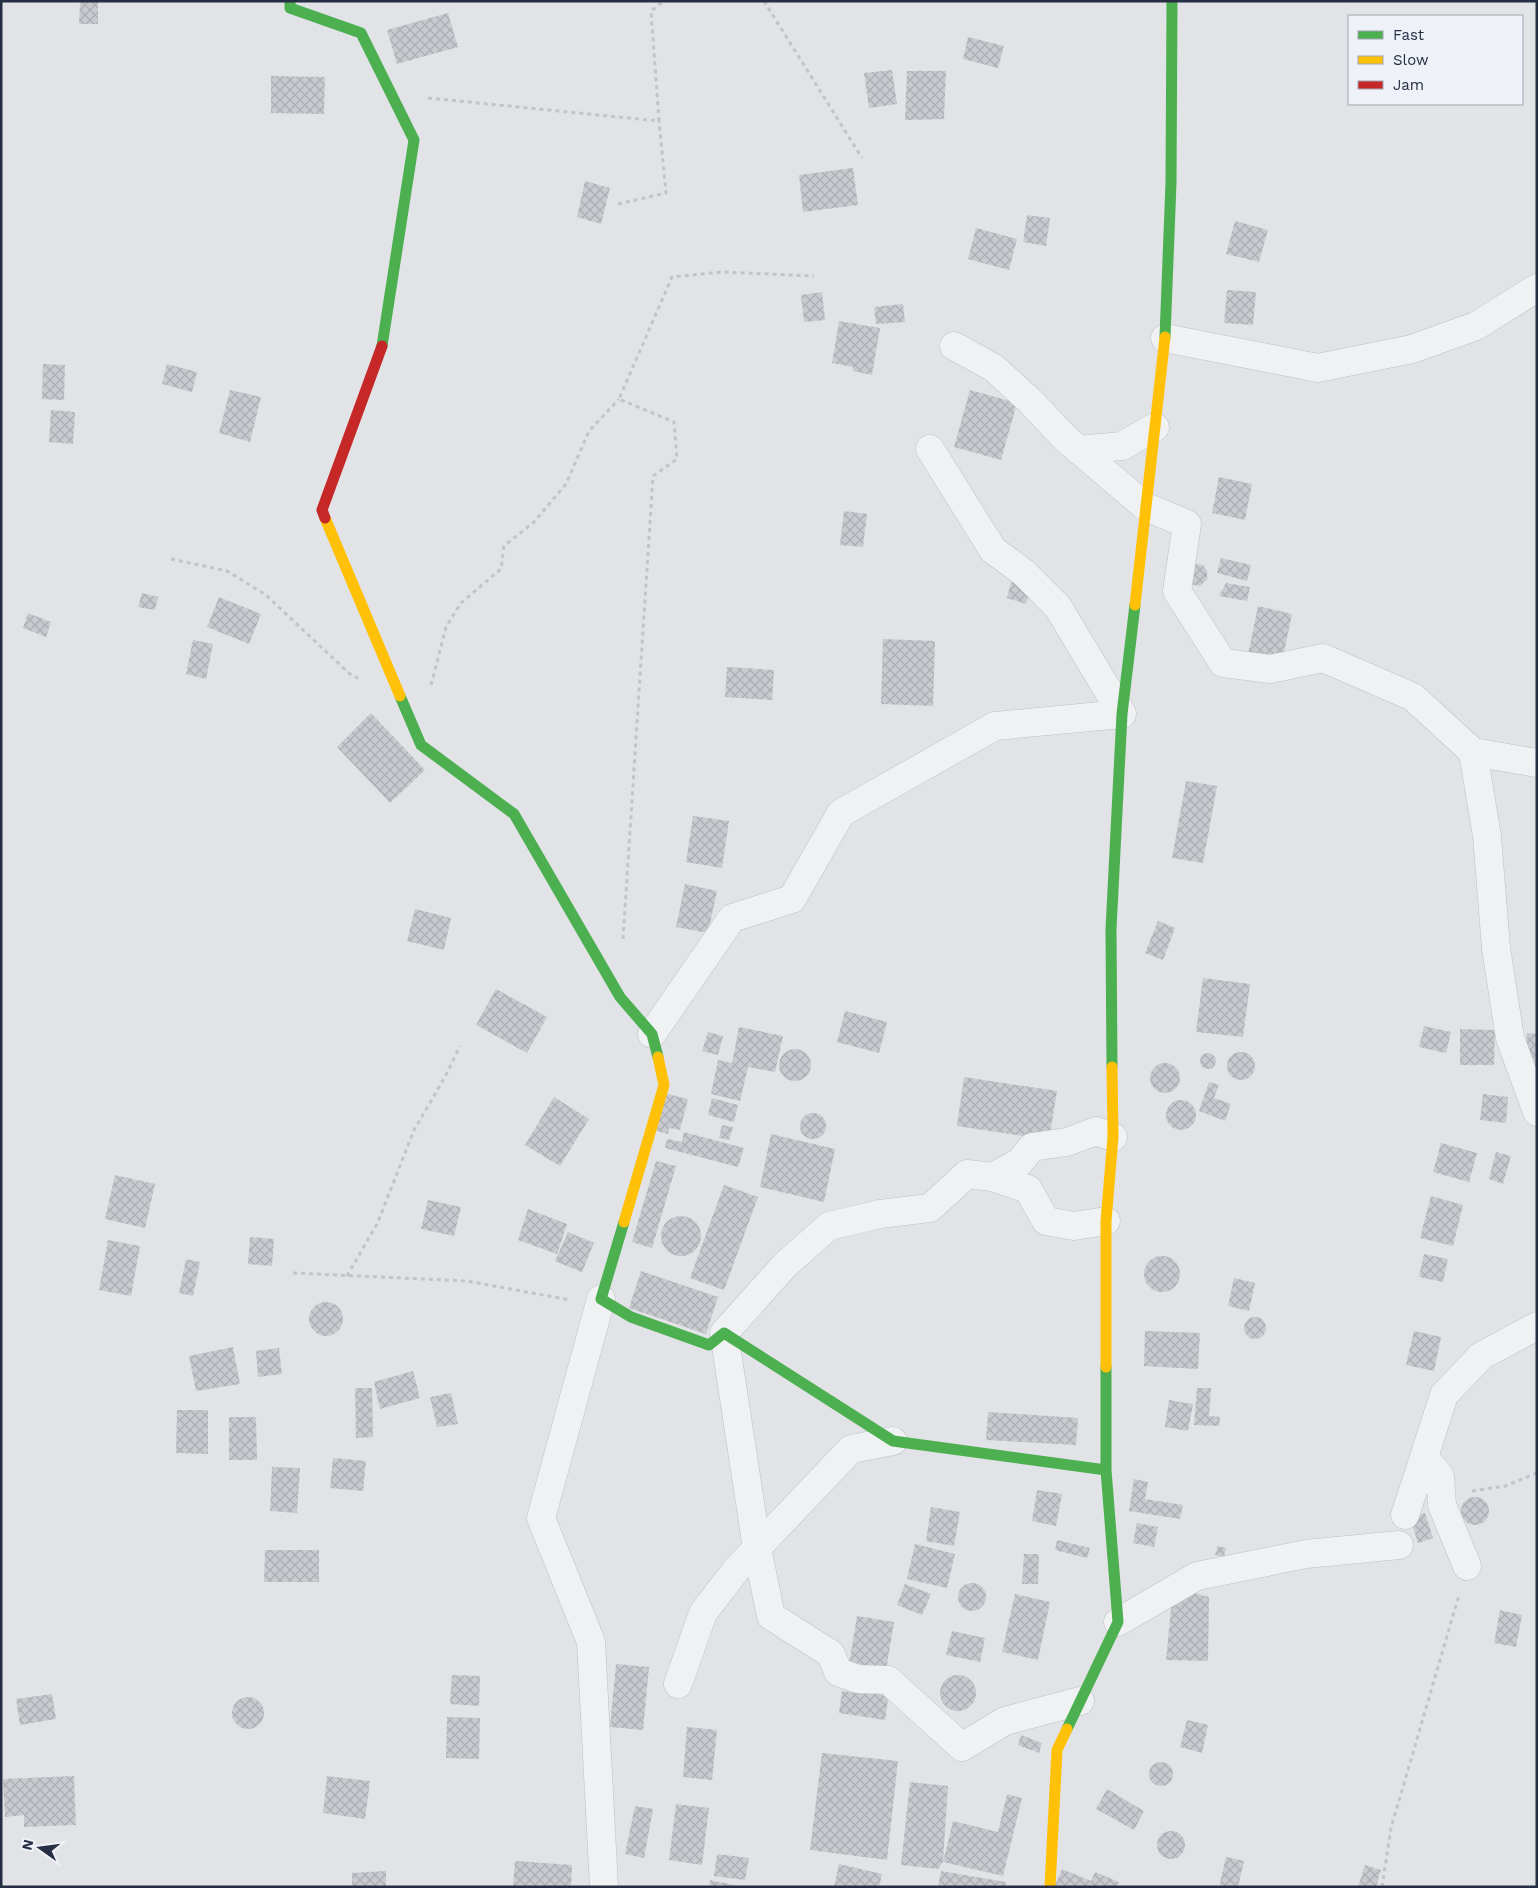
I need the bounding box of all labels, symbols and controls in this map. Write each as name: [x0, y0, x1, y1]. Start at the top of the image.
legend: [1348, 15, 1523, 105]
text: Fast: [1393, 26, 1425, 44]
text: Slow: [1393, 51, 1429, 69]
text: Jam: [1393, 76, 1424, 94]
north arrow: [15, 1823, 65, 1873]
text: N: [18, 1838, 36, 1852]

